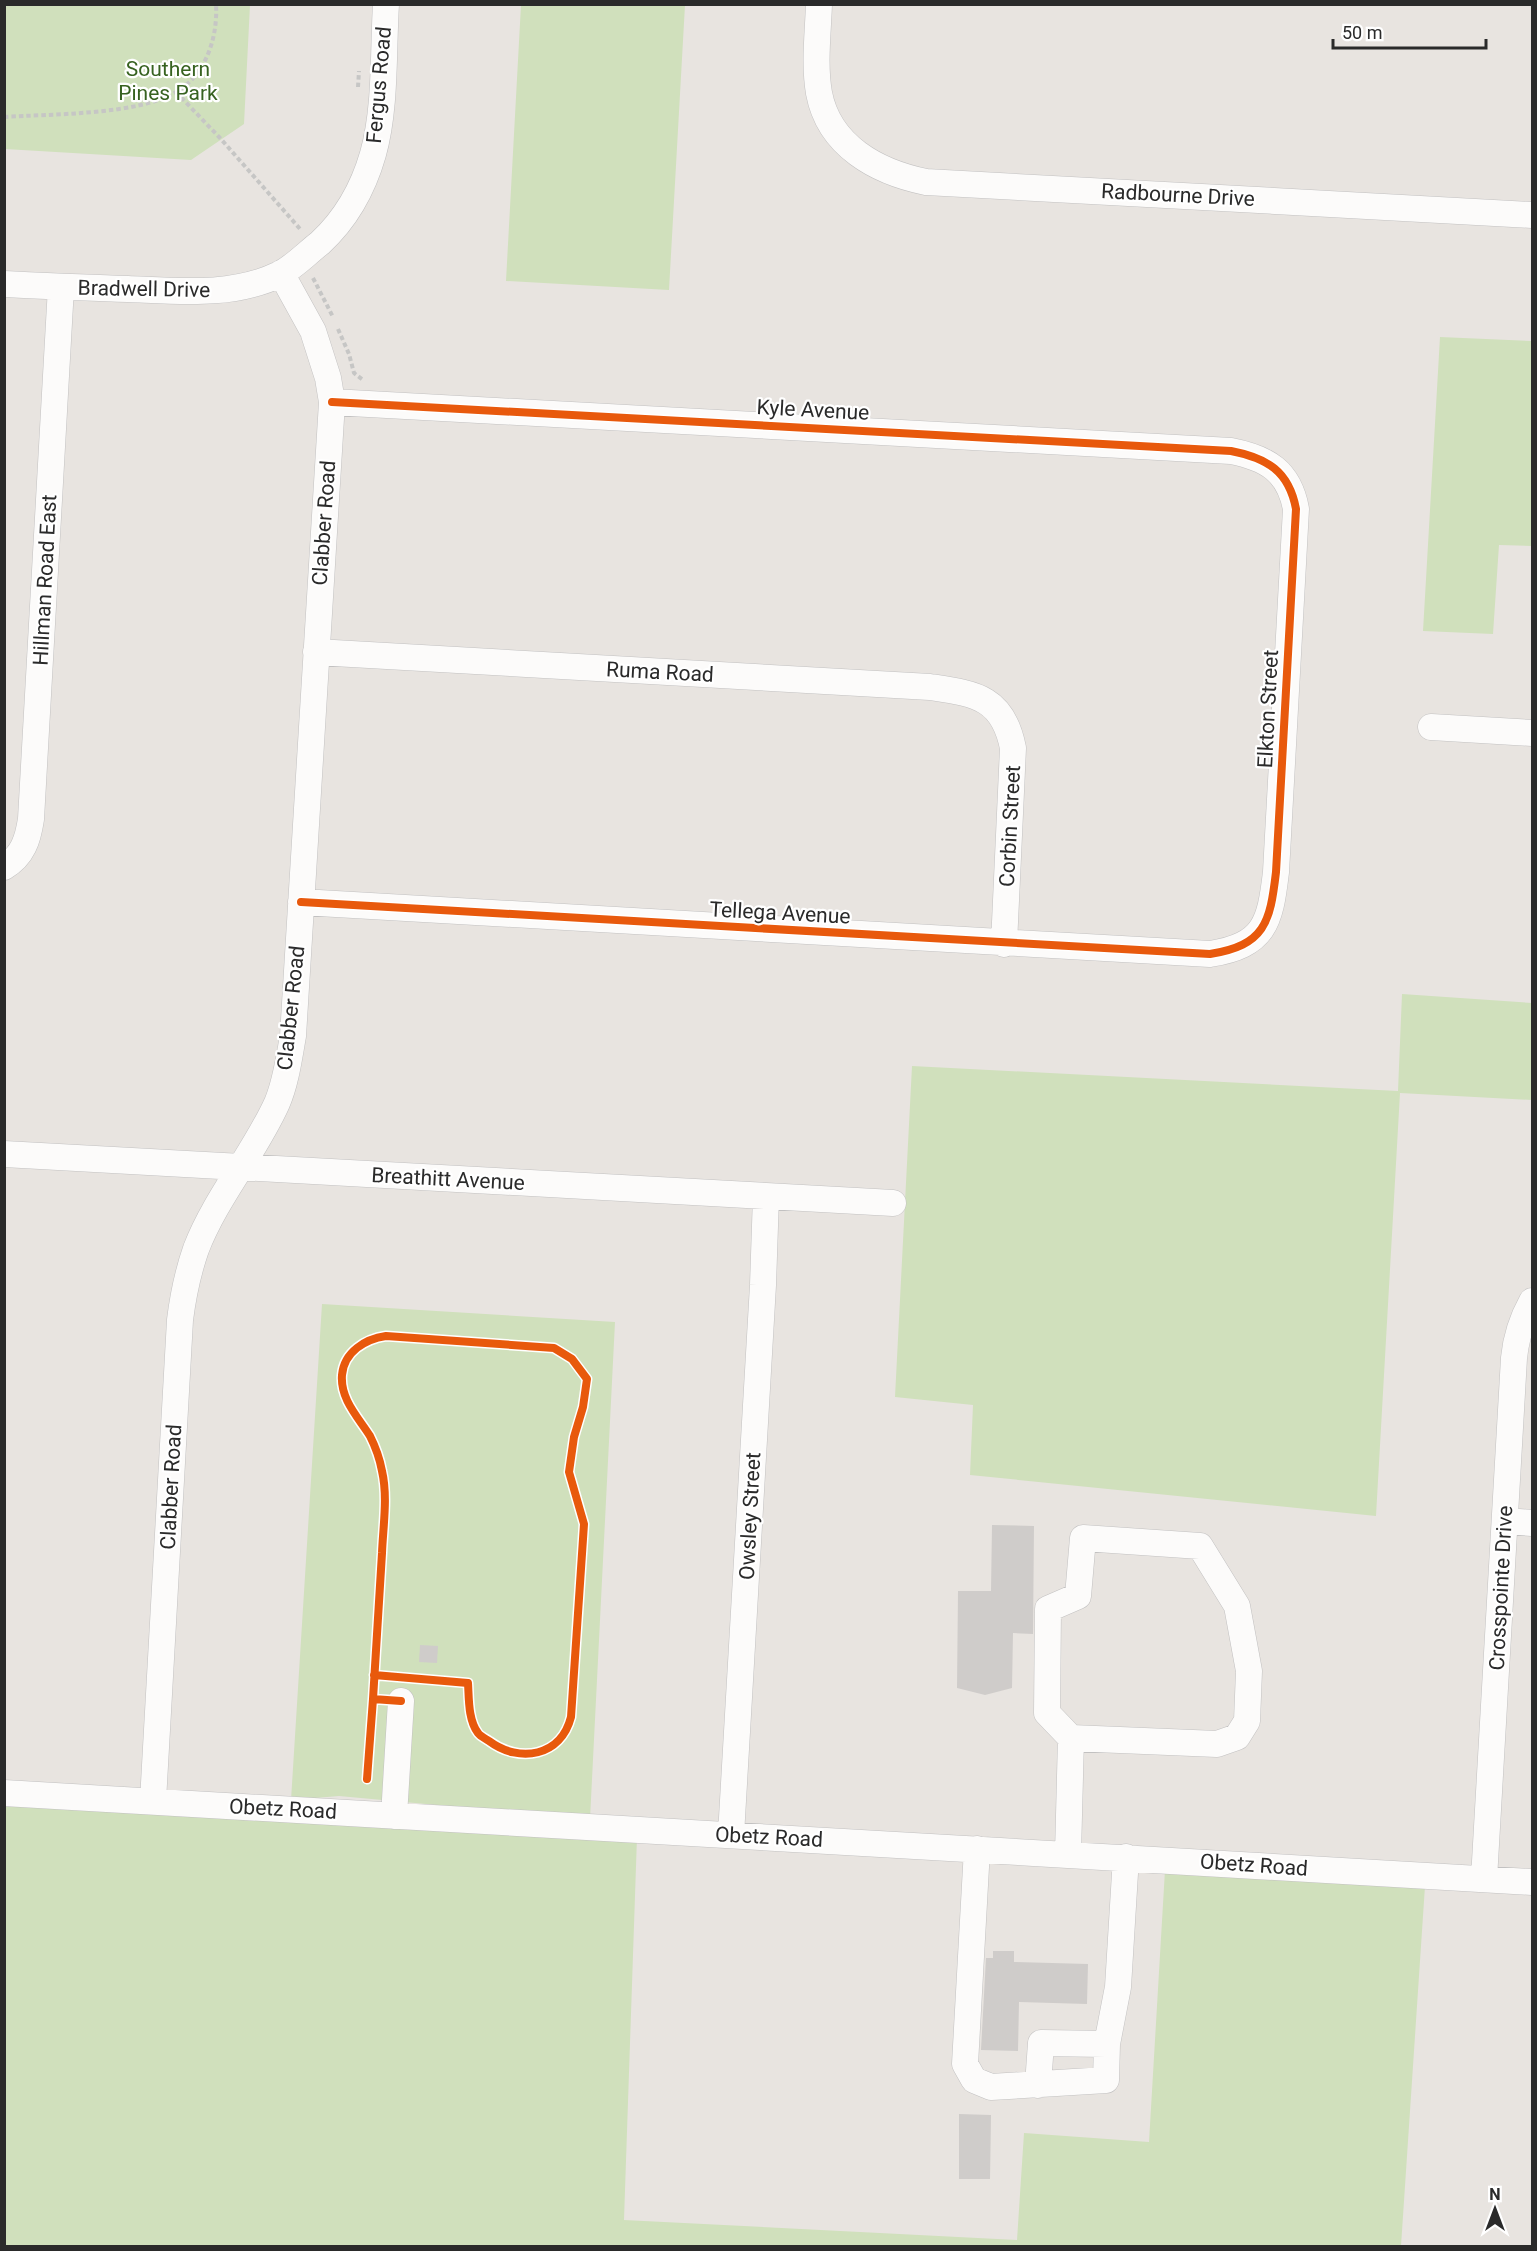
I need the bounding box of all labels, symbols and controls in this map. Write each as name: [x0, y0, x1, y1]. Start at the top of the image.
scale bar: [1333, 12, 1486, 50]
text: 50 m: [1342, 22, 1382, 43]
street label: Fergus Road: [362, 26, 396, 144]
park label: Southern Pines Park: [118, 57, 218, 105]
street label: Radbourne Drive: [1101, 179, 1255, 211]
street label: Bradwell Drive: [78, 276, 210, 302]
street label: Kyle Avenue: [756, 395, 870, 425]
street label: Clabber Road: [308, 460, 340, 586]
street label: Hillman Road East: [29, 494, 61, 666]
street label: Elkton Street: [1253, 649, 1283, 769]
street label: Ruma Road: [606, 657, 714, 687]
street label: Corbin Street: [995, 764, 1025, 887]
street label: Tellega Avenue: [709, 897, 851, 929]
street label: Clabber Road: [273, 944, 309, 1072]
street label: Breathitt Avenue: [371, 1163, 525, 1195]
street label: Clabber Road: [156, 1424, 186, 1550]
street label: Owsley Street: [735, 1451, 765, 1580]
street label: Crosspointe Drive: [1485, 1505, 1517, 1671]
street label: Obetz Road: [228, 1794, 338, 1824]
street label: Obetz Road: [714, 1822, 824, 1852]
street label: Obetz Road: [1199, 1849, 1309, 1881]
north arrow: [1465, 2179, 1525, 2239]
text: N: [1489, 2185, 1501, 2204]

